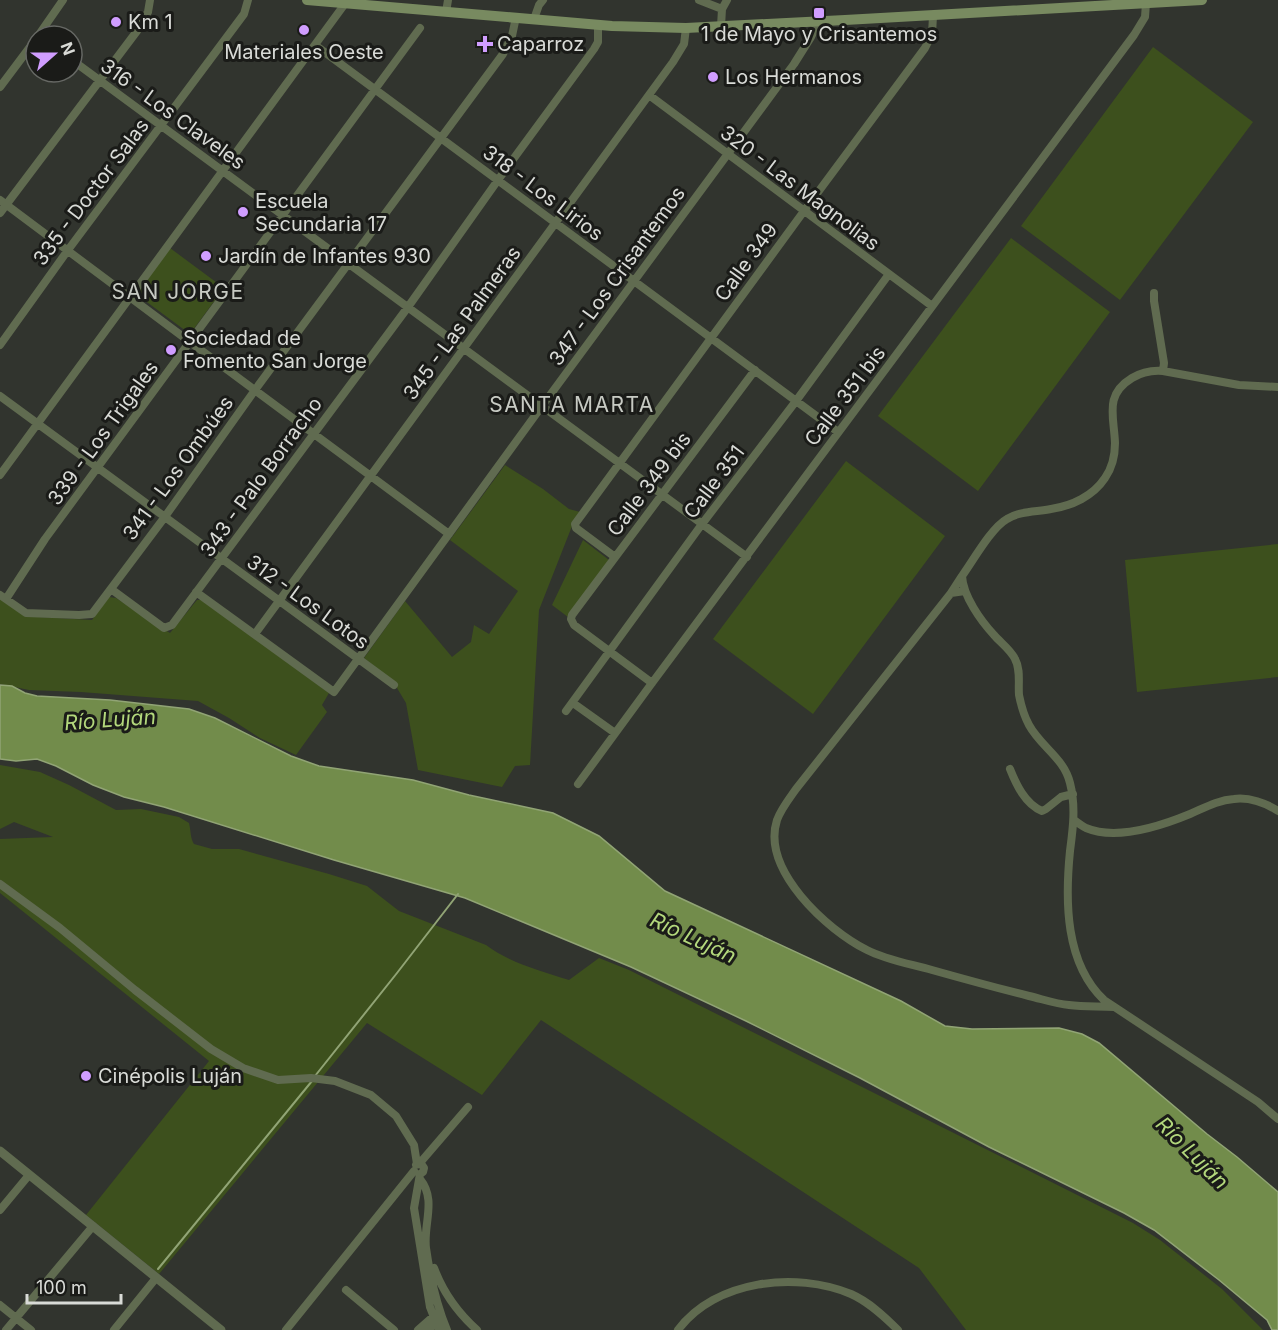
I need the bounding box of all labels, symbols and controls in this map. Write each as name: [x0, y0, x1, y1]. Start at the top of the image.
marker: 1 de Mayo y Crisantemos: [812, 6, 826, 20]
place label: Km 1: [128, 10, 173, 34]
marker: Km 1: [109, 15, 123, 29]
place label: 1 de Mayo y Crisantemos: [701, 22, 937, 46]
marker: Materiales Oeste: [297, 23, 311, 37]
north arrow: [24, 24, 84, 84]
place label: Caparroz: [497, 32, 584, 56]
marker: Caparroz: [478, 37, 492, 51]
text: N: [56, 39, 80, 58]
place label: Materiales Oeste: [224, 40, 384, 64]
street label: 316 - Los Claveles: [96, 54, 250, 174]
place label: Los Hermanos: [725, 65, 862, 89]
marker: Los Hermanos: [706, 70, 720, 84]
street label: 335 - Doctor Salas: [28, 114, 154, 270]
street label: 320 - Las Magnolias: [716, 120, 884, 256]
street label: 318 - Los Lirios: [478, 140, 608, 246]
street label: 347 - Los Crisantemos: [544, 182, 690, 370]
place label: Escuela Secundaria 17: [255, 189, 387, 236]
marker: Escuela Secundaria 17: [236, 205, 250, 219]
street label: Calle 349: [710, 218, 782, 306]
street label: 345 - Las Palmeras: [398, 242, 526, 404]
place label: Jardín de Infantes 930: [218, 244, 431, 268]
marker: Jardín de Infantes 930: [199, 249, 213, 263]
district label: SAN JORGE: [111, 279, 245, 304]
place label: Sociedad de Fomento San Jorge: [183, 326, 367, 373]
street label: Calle 351 bis: [800, 341, 890, 451]
marker: Sociedad de Fomento San Jorge: [164, 343, 178, 357]
street label: 339 - Los Trigales: [43, 356, 163, 510]
street label: 341 - Los Ombúes: [118, 391, 238, 545]
street label: 343 - Palo Borracho: [195, 392, 327, 562]
district label: SANTA MARTA: [489, 392, 655, 417]
street label: Calle 349 bis: [602, 427, 696, 541]
street label: Calle 351: [679, 441, 749, 523]
street label: 312 - Los Lotos: [242, 550, 374, 654]
water label: Río Luján: [63, 704, 157, 735]
water label: Río Luján: [646, 907, 740, 968]
place label: Cinépolis Luján: [98, 1064, 242, 1088]
marker: Cinépolis Luján: [79, 1069, 93, 1083]
water label: Río Luján: [1151, 1111, 1234, 1194]
scale bar: [27, 1267, 122, 1305]
text: 100 m: [36, 1277, 87, 1298]

